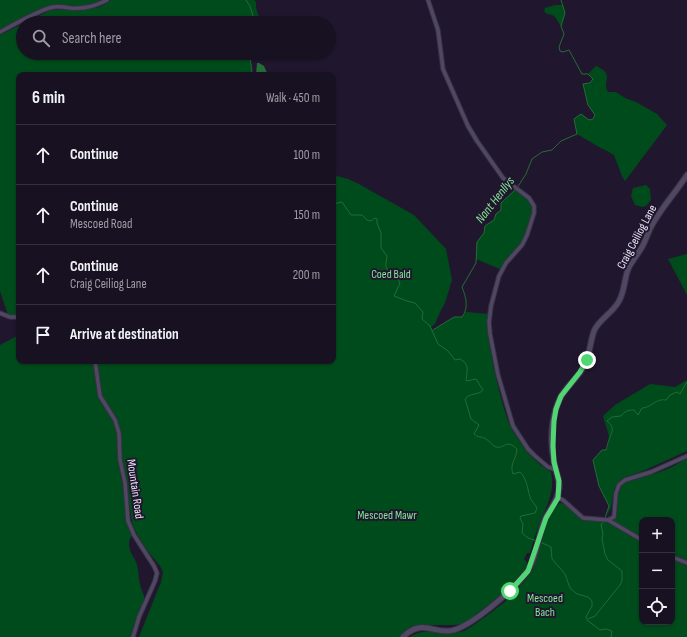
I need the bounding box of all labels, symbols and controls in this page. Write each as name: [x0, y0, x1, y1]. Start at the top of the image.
search box: [16, 16, 336, 60]
icon: search: [30, 27, 52, 49]
text: Search here: [62, 29, 122, 48]
text: 6 min: [32, 88, 65, 108]
text: Walk · 450 m: [266, 90, 320, 106]
icon: ahead: [32, 144, 54, 166]
text: Continue: [70, 145, 119, 164]
text: 100 m: [293, 147, 320, 163]
water label: Nant Henllys: [472, 173, 518, 226]
text: Continue: [70, 197, 119, 216]
street label: Craig Ceiliog Lane: [614, 202, 660, 272]
icon: ahead: [32, 204, 54, 226]
text: 150 m: [294, 207, 320, 223]
text: Mescoed Road: [70, 216, 133, 232]
text: Continue: [70, 257, 119, 276]
icon: ahead: [32, 264, 54, 286]
text: 200 m: [293, 267, 320, 283]
park label: Coed Bald: [371, 267, 411, 282]
text: Craig Ceiliog Lane: [70, 276, 147, 292]
icon: arrive: [32, 324, 54, 346]
text: Arrive at destination: [70, 325, 179, 344]
route end: [578, 351, 596, 369]
street label: Mountain Road: [123, 458, 147, 520]
park label: Mescoed Mawr: [357, 508, 417, 523]
map controls: [639, 517, 675, 625]
button: +: [639, 517, 675, 553]
button: −: [639, 553, 675, 589]
route start: [501, 582, 519, 600]
button: locate: [639, 589, 675, 625]
park label: Mescoed Bach: [527, 591, 563, 620]

